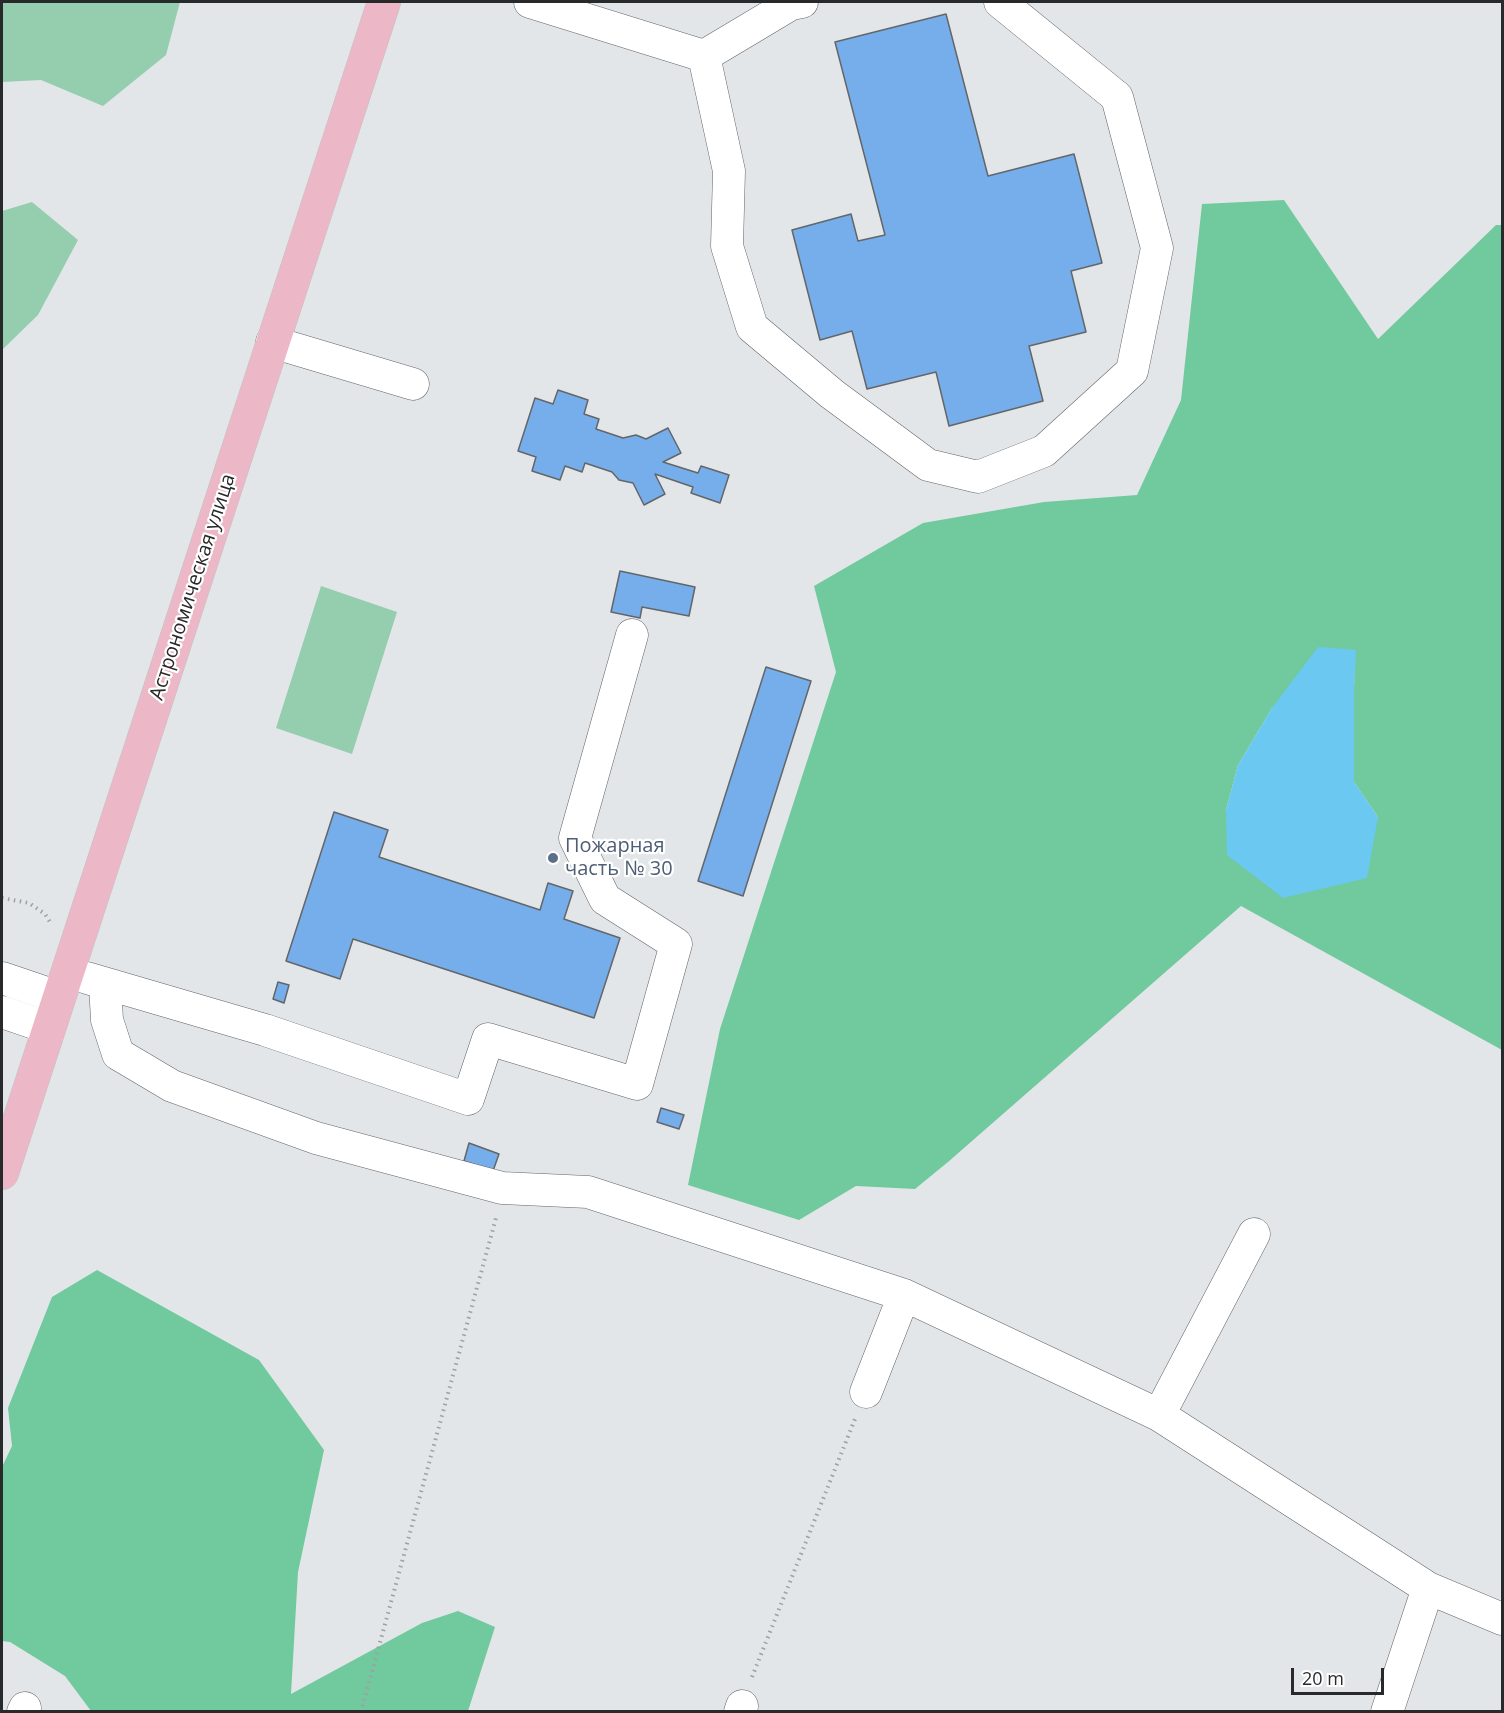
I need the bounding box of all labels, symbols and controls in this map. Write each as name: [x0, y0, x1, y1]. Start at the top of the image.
street label: Астрономическая улица: [145, 471, 241, 703]
place label: Пожарная часть № 30: [565, 834, 673, 881]
marker: Пожарная часть № 30: [546, 851, 560, 865]
scale bar: [1294, 1656, 1387, 1694]
text: 20 m: [1302, 1666, 1344, 1690]

